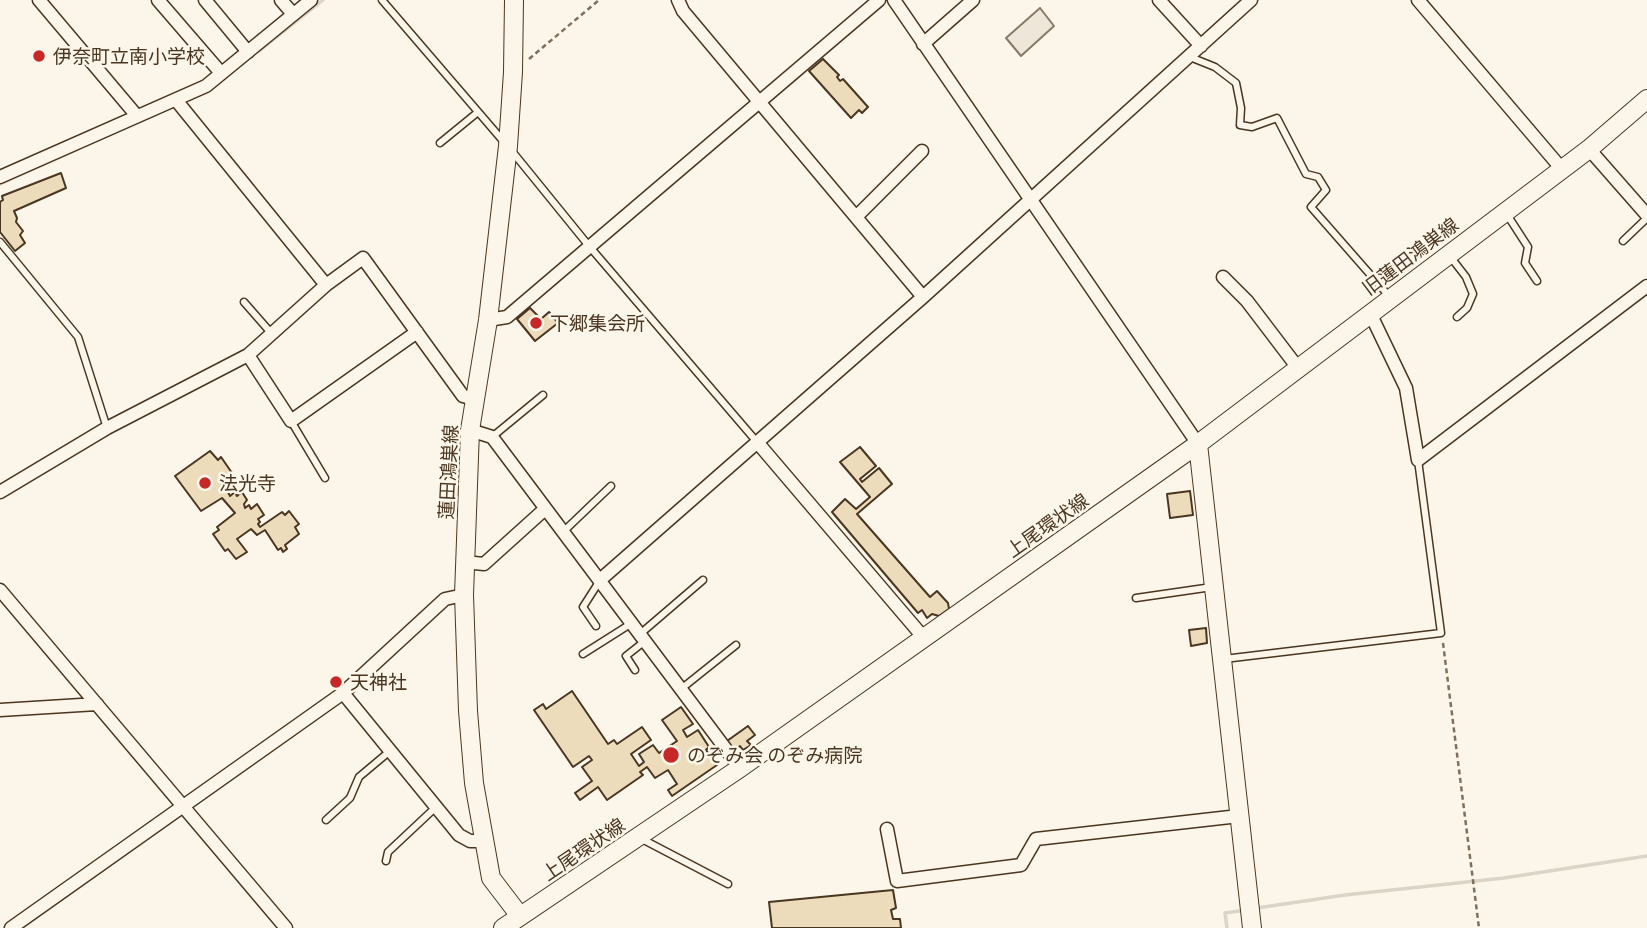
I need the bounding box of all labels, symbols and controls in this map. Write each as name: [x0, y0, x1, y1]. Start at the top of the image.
place label: 伊奈町立南小学校: [53, 45, 205, 67]
marker: 伊奈町立南小学校: [31, 48, 47, 64]
street label: 旧蓮田鴻巣線: [1358, 213, 1462, 299]
place label: 下郷集会所: [550, 312, 645, 334]
marker: 下郷集会所: [528, 315, 544, 331]
street label: 蓮田鴻巣線: [434, 424, 462, 520]
place label: 法光寺: [219, 472, 276, 494]
marker: 法光寺: [197, 475, 213, 491]
street label: 上尾環状線: [1002, 488, 1092, 562]
place label: 天神社: [350, 671, 407, 693]
marker: 天神社: [328, 674, 344, 690]
place label: のぞみ会 のぞみ病院: [687, 744, 862, 766]
marker: のぞみ会 のぞみ病院: [661, 745, 681, 765]
street label: 上尾環状線: [537, 813, 629, 885]

